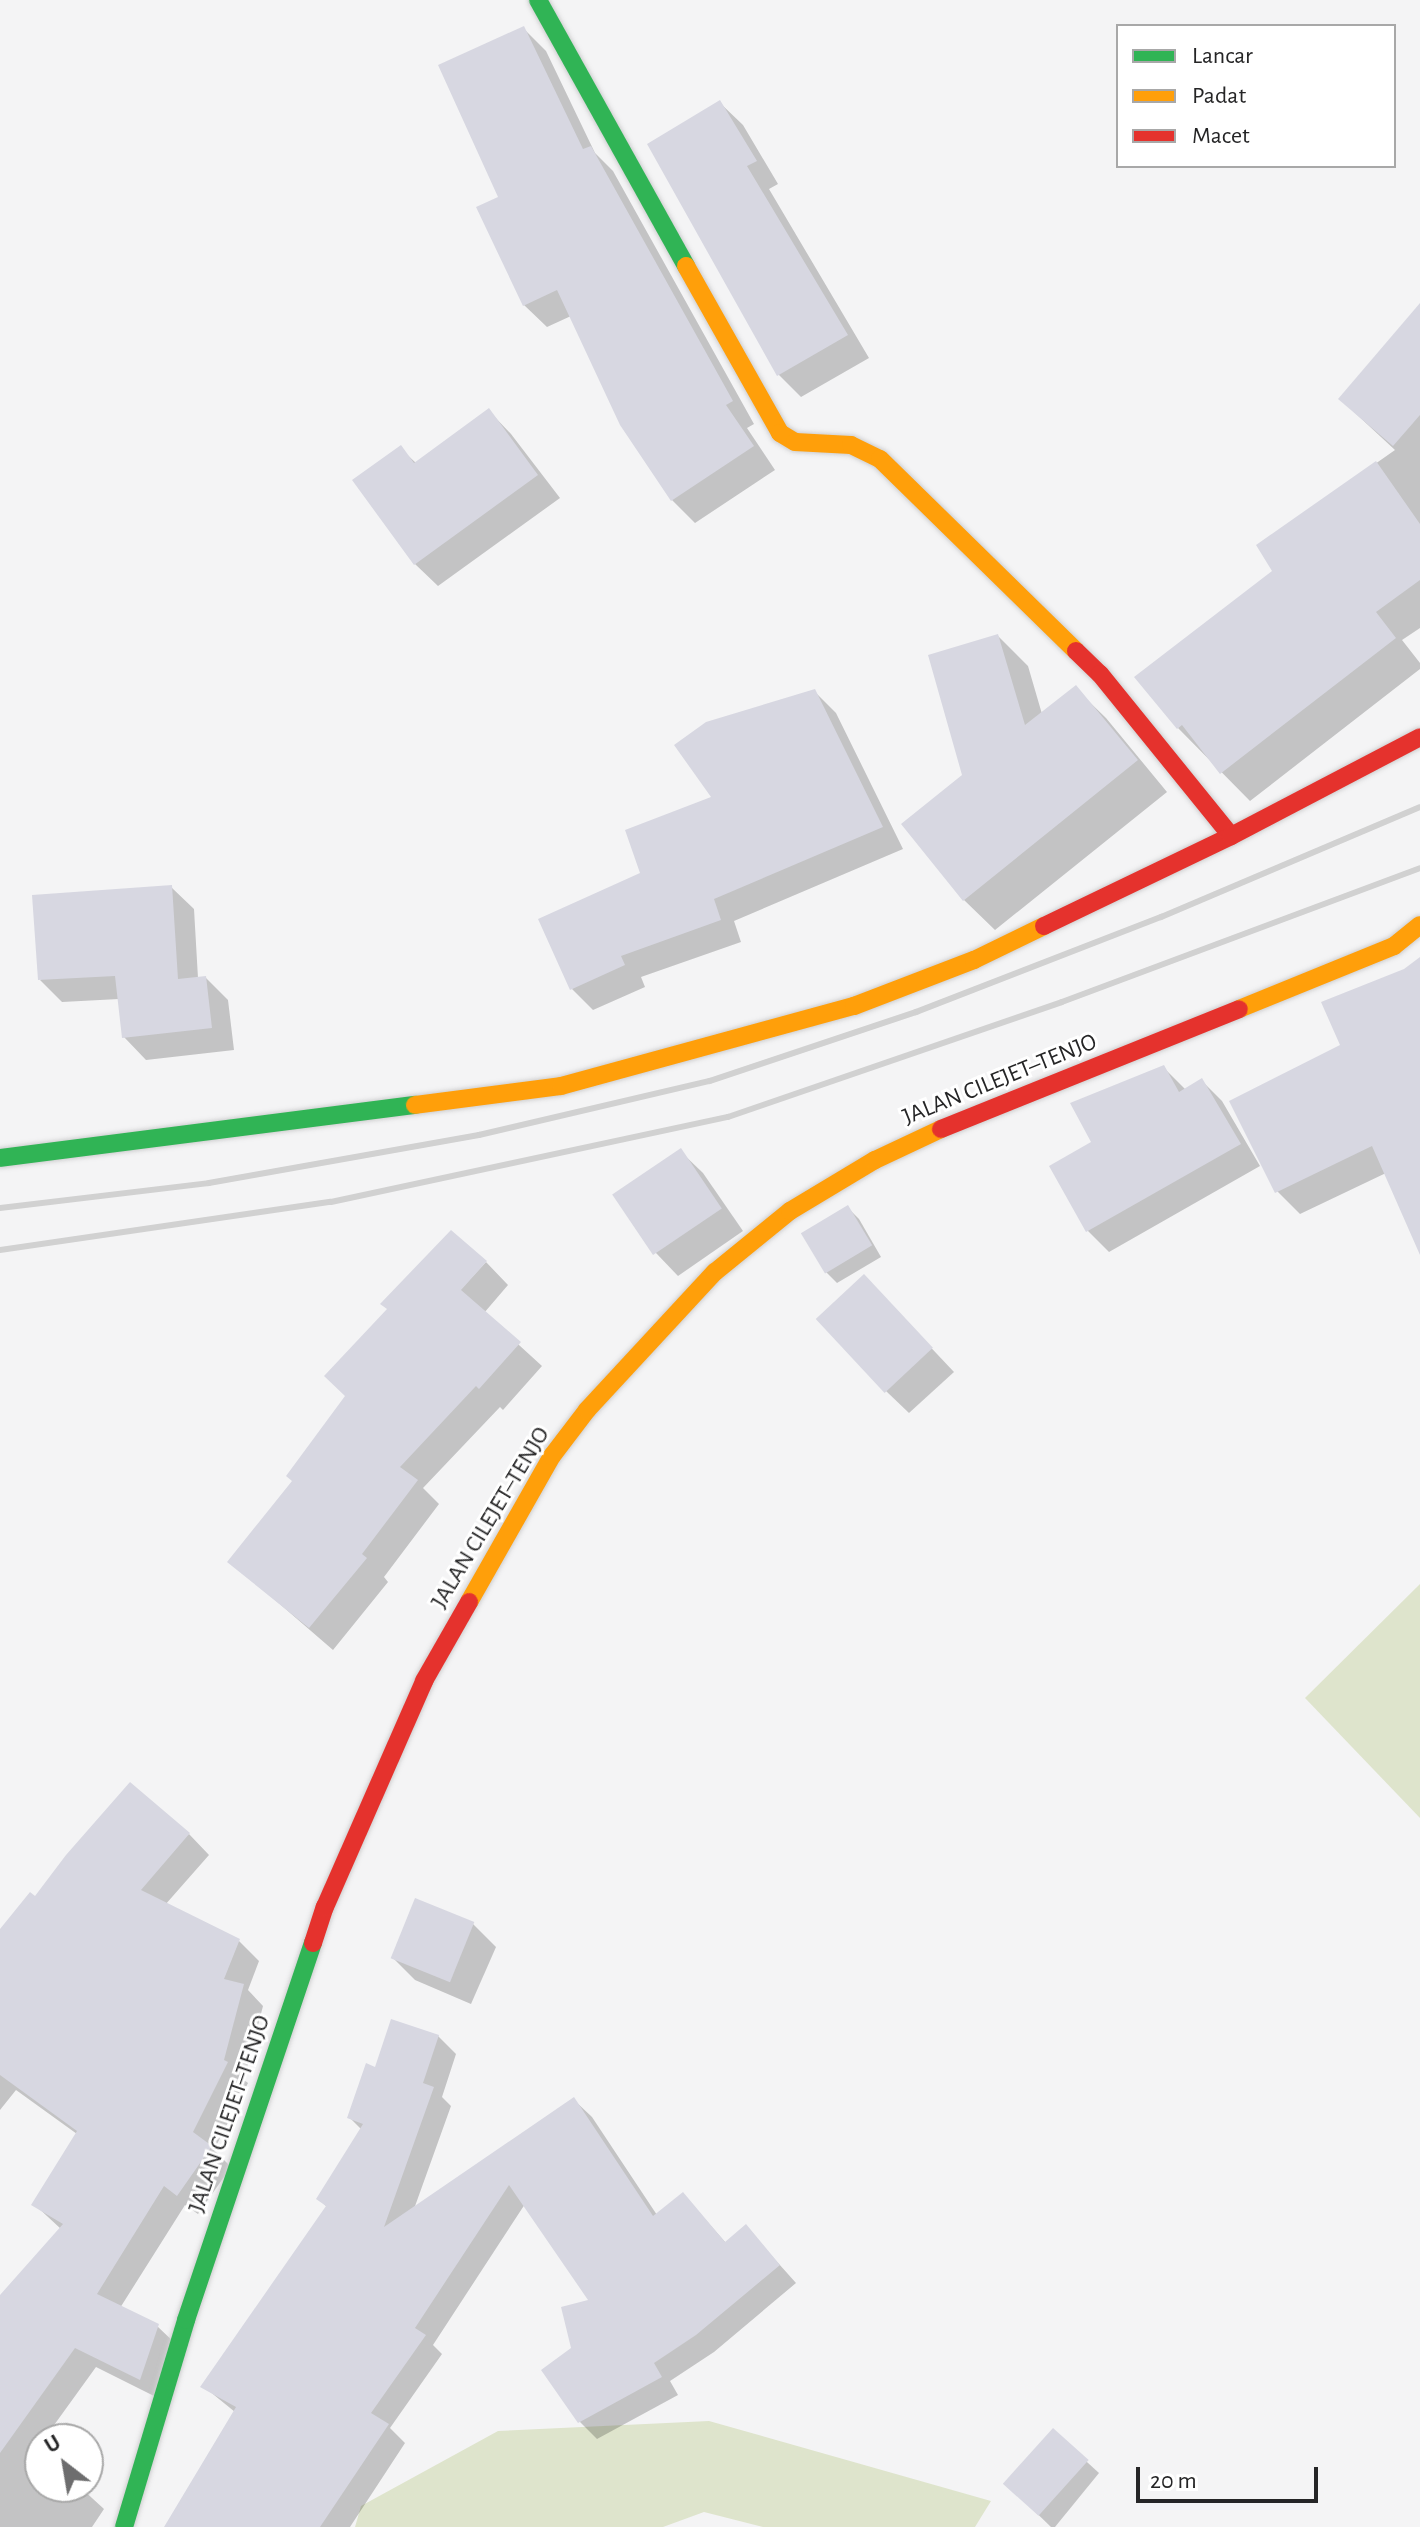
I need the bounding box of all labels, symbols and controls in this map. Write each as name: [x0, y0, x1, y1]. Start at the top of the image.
legend: [1116, 24, 1396, 168]
text: Lancar: [1192, 44, 1253, 68]
text: Padat: [1192, 84, 1246, 108]
text: Macet: [1192, 124, 1250, 148]
street label: JALAN CILEJET–TENJO: [899, 1028, 1101, 1132]
street label: JALAN CILEJET–TENJO: [425, 1422, 557, 1614]
street label: JALAN CILEJET–TENJO: [183, 2012, 277, 2216]
north arrow: [24, 2423, 104, 2503]
text: U: [41, 2431, 64, 2457]
scale bar: [1140, 2451, 1322, 2501]
text: 20 m: [1150, 2469, 1197, 2493]

